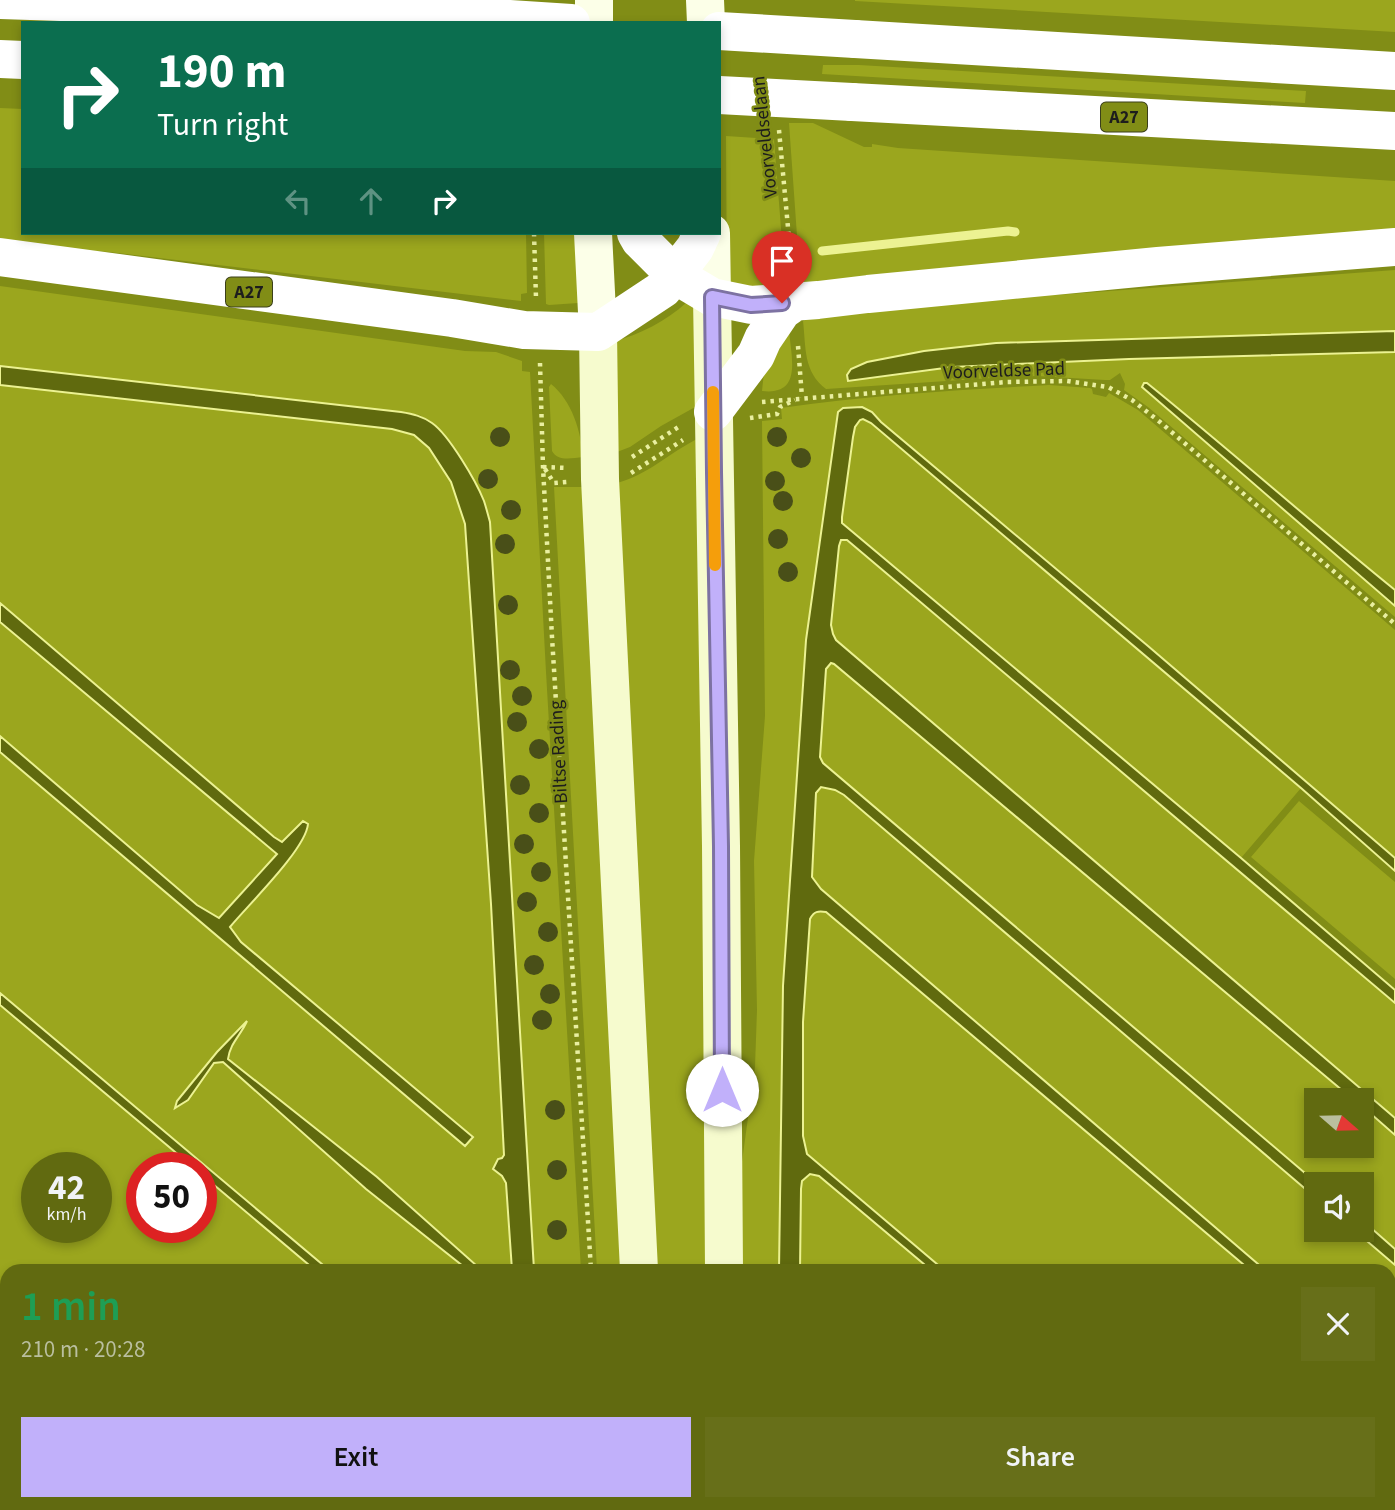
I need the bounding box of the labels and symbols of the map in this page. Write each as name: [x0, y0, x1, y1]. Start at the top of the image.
street label: Voorveldselaan: [745, 75, 785, 199]
road number: A27: [1101, 103, 1147, 132]
pin: [752, 231, 812, 303]
road number: A27: [226, 278, 272, 306]
street label: Voorveldse Pad: [943, 355, 1065, 387]
street label: Biltse Rading: [543, 699, 575, 804]
position arrow: [685, 1053, 759, 1127]
north arrow: [1304, 1088, 1374, 1158]
speed limit sign: 50: [126, 1152, 217, 1243]

